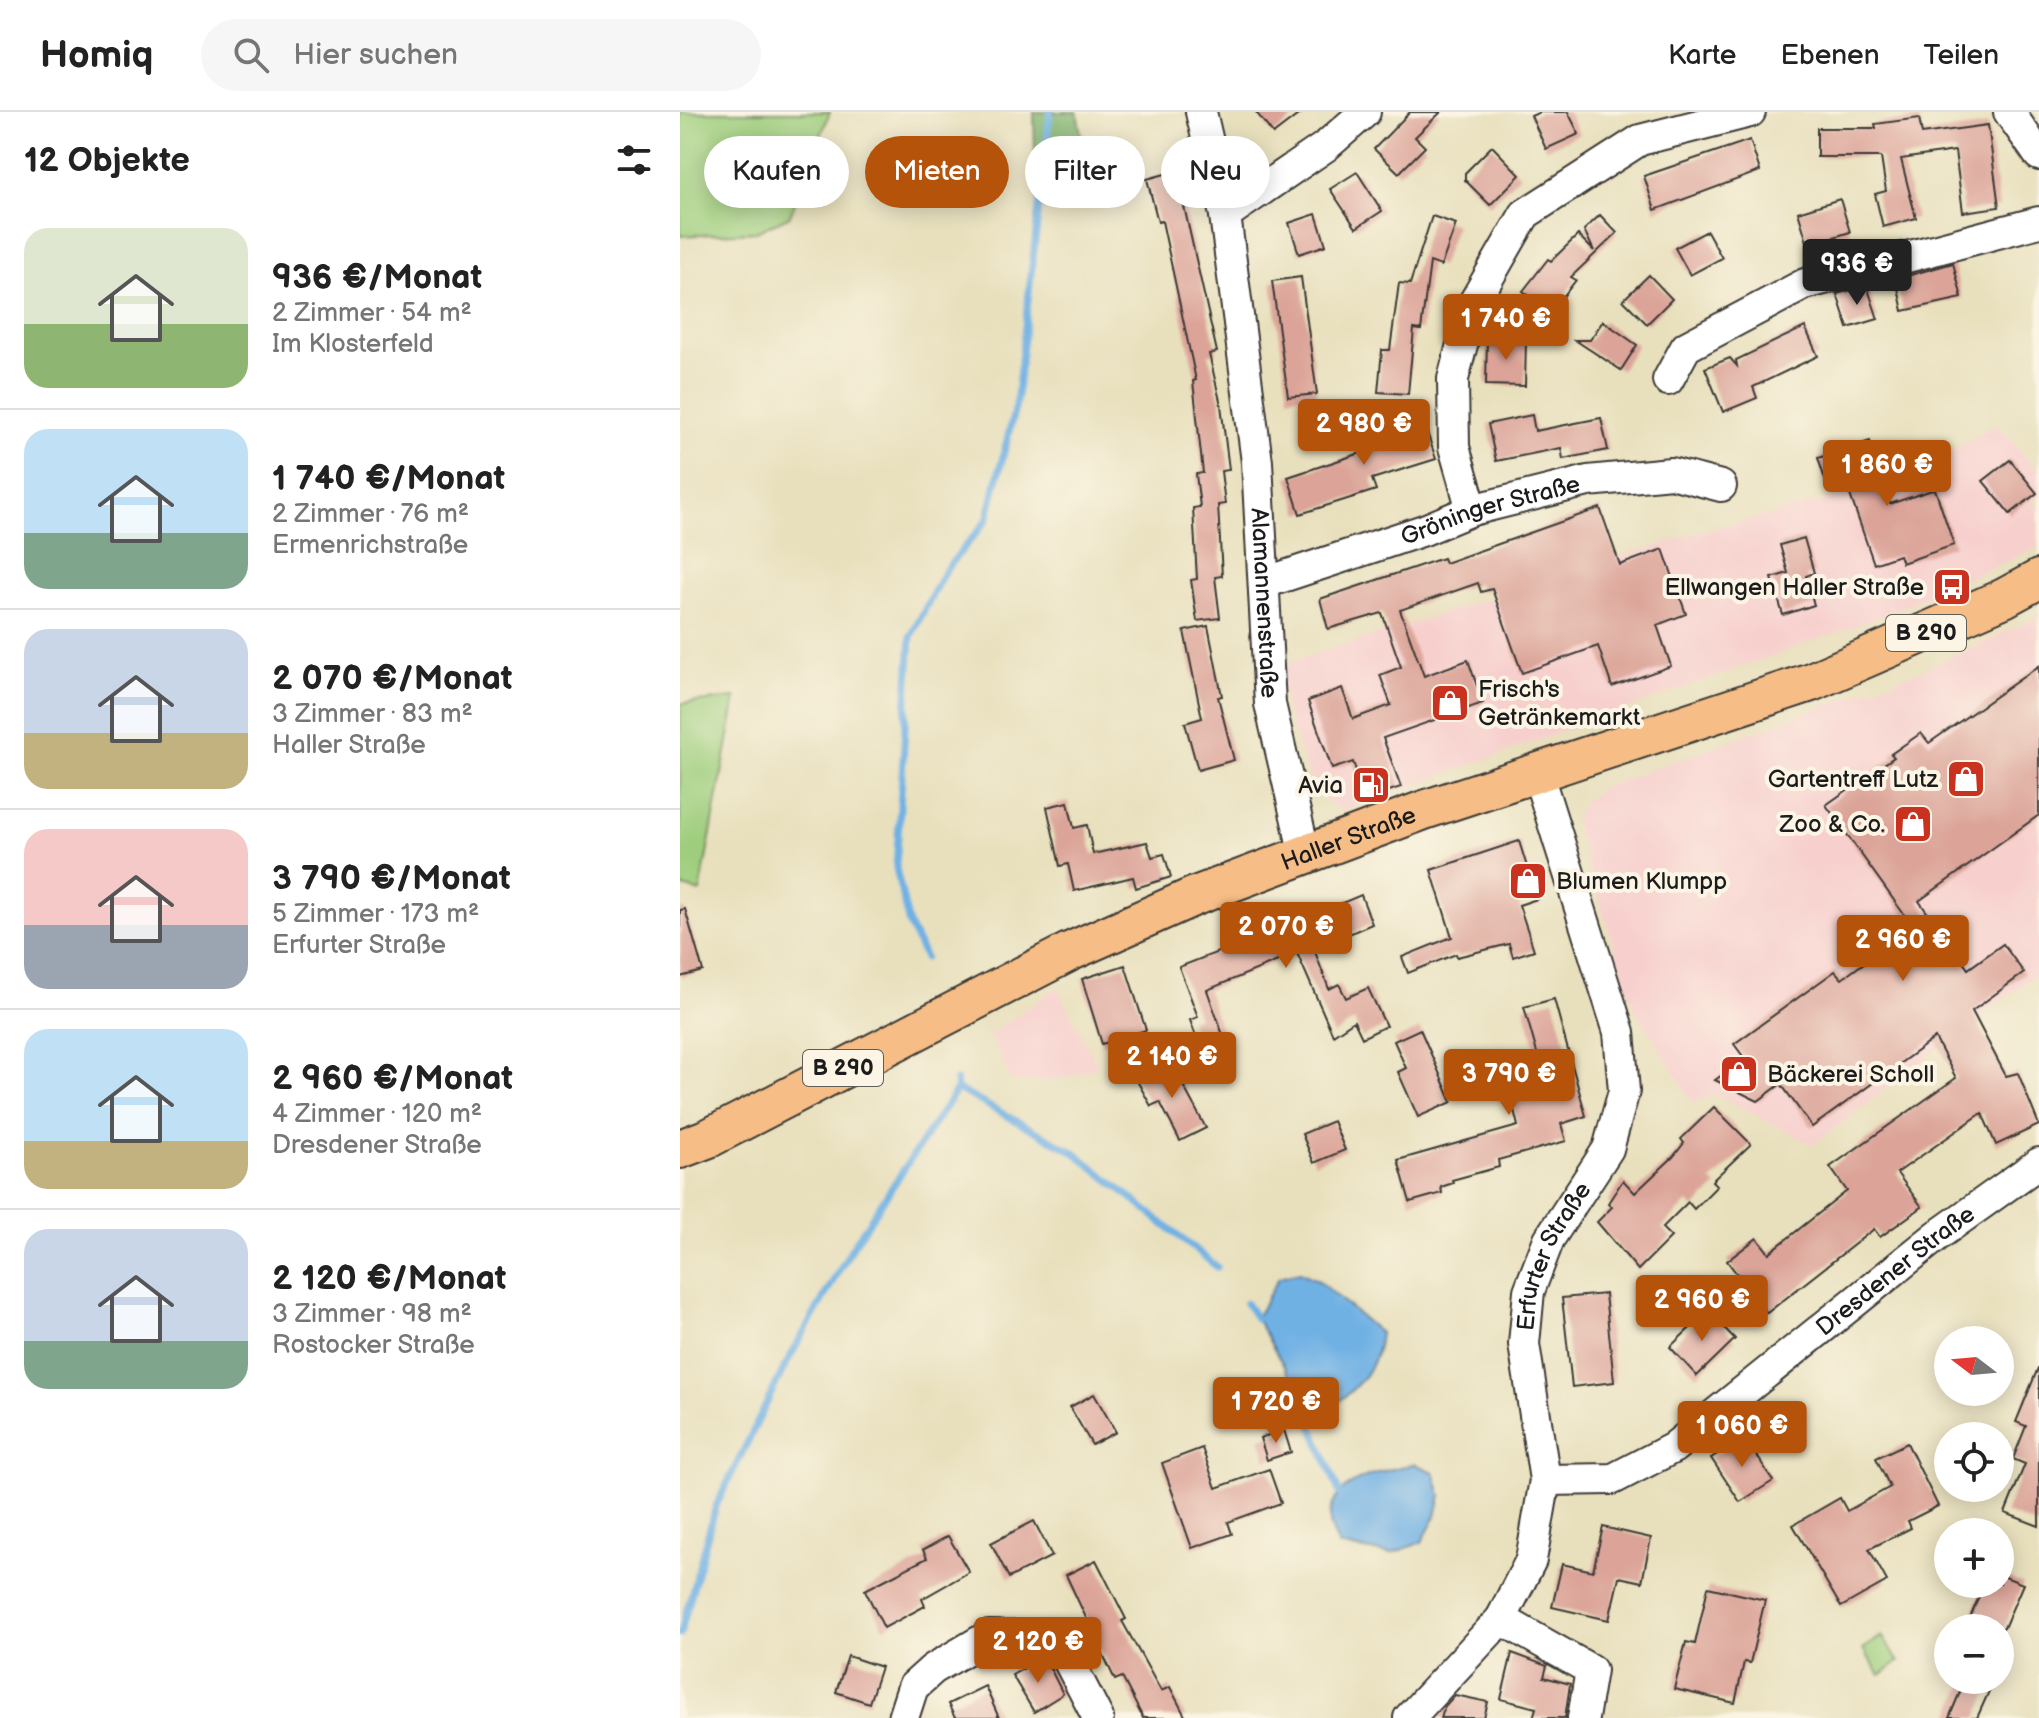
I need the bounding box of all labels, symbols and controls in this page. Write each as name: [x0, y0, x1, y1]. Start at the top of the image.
search box: [201, 19, 761, 91]
text: Homiq: [40, 33, 153, 78]
icon: search: [229, 33, 273, 77]
text: Hier suchen: [293, 37, 458, 73]
text: Karte: [1668, 39, 1736, 72]
text: Ebenen: [1780, 39, 1880, 72]
text: Teilen: [1924, 39, 1999, 72]
chip: Kaufen: [704, 136, 849, 208]
chip: Mieten: [865, 136, 1009, 208]
chip: Filter: [1025, 136, 1145, 208]
chip: Neu: [1161, 136, 1270, 208]
icon: filters: [612, 138, 656, 182]
text: 12 Objekte: [24, 140, 190, 181]
pin: 936 €: [1801, 239, 1913, 307]
text: 936 €: [1821, 249, 1893, 280]
text: 936 €/Monat: [272, 257, 482, 298]
icon: home: [88, 260, 184, 356]
pin: 1 740 €: [1432, 294, 1580, 362]
text: 2 Zimmer · 54 m²: [272, 298, 472, 329]
text: 1 740 €: [1461, 304, 1551, 335]
text: Im Klosterfeld: [272, 329, 434, 360]
pin: 2 980 €: [1290, 399, 1438, 467]
text: 2 980 €: [1316, 409, 1412, 440]
pin: 1 860 €: [1813, 440, 1961, 508]
text: 1 860 €: [1841, 450, 1933, 481]
text: 1 740 €/Monat: [272, 458, 505, 499]
icon: home: [88, 461, 184, 557]
street label: Gröninger Straße: [1397, 469, 1583, 551]
text: 2 Zimmer · 76 m²: [272, 499, 469, 530]
street label: Alamannenstraße: [1245, 507, 1284, 699]
text: Ermenrichstraße: [272, 530, 468, 561]
bus stop icon: Ellwangen Haller Straße: [1931, 566, 1973, 608]
place label: Ellwangen Haller Straße: [1664, 573, 1924, 602]
road number: B 290: [1886, 615, 1966, 651]
text: 2 070 €/Monat: [272, 658, 512, 699]
icon: home: [88, 661, 184, 757]
place label: Frisch's Getränkemarkt: [1478, 675, 1641, 732]
shop icon: Frisch's Getränkemarkt: [1429, 682, 1471, 724]
text: 3 Zimmer · 83 m²: [272, 699, 473, 730]
text: Haller Straße: [272, 730, 426, 761]
shop icon: Gartentreff Lutz: [1945, 758, 1987, 800]
fuel station icon: Avia: [1350, 764, 1392, 806]
place label: Gartentreff Lutz: [1768, 765, 1939, 794]
place label: Avia: [1298, 771, 1343, 800]
street label: Haller Straße: [1277, 800, 1420, 877]
shop icon: Zoo & Co.: [1892, 803, 1934, 845]
place label: Zoo & Co.: [1779, 810, 1885, 839]
text: 3 790 €/Monat: [272, 858, 511, 899]
shop icon: Blumen Klumpp: [1507, 860, 1549, 902]
icon: home: [88, 861, 184, 957]
place label: Blumen Klumpp: [1556, 867, 1727, 896]
text: 5 Zimmer · 173 m²: [272, 899, 479, 930]
pin: 2 070 €: [1212, 902, 1360, 970]
text: 2 070 €: [1238, 912, 1334, 943]
pin: 2 960 €: [1829, 915, 1977, 983]
text: 2 960 €: [1855, 925, 1951, 956]
text: Erfurter Straße: [272, 930, 446, 961]
pin: 2 140 €: [1098, 1032, 1246, 1100]
text: 2 140 €: [1126, 1042, 1218, 1073]
pin: 3 790 €: [1435, 1049, 1583, 1117]
road number: B 290: [803, 1050, 883, 1086]
shop icon: Bäckerei Scholl: [1718, 1053, 1760, 1095]
text: 2 960 €/Monat: [272, 1058, 513, 1099]
text: 3 790 €: [1462, 1059, 1556, 1090]
place label: Bäckerei Scholl: [1767, 1060, 1934, 1089]
icon: home: [88, 1061, 184, 1157]
text: 4 Zimmer · 120 m²: [272, 1099, 482, 1130]
text: Dresdener Straße: [272, 1130, 482, 1161]
street label: Erfurter Straße: [1511, 1176, 1597, 1332]
street label: Dresdener Straße: [1810, 1199, 1980, 1342]
text: 2 120 €/Monat: [272, 1258, 506, 1299]
icon: home: [88, 1261, 184, 1357]
pin: 2 960 €: [1628, 1275, 1776, 1343]
text: 2 960 €: [1654, 1285, 1750, 1316]
text: 3 Zimmer · 98 m²: [272, 1299, 472, 1330]
north arrow: [1934, 1326, 2014, 1406]
map controls: [1934, 1326, 2014, 1694]
text: Rostocker Straße: [272, 1330, 475, 1361]
pin: 1 720 €: [1202, 1377, 1350, 1445]
text: 1 720 €: [1231, 1387, 1321, 1418]
pin: 1 060 €: [1668, 1401, 1816, 1469]
text: 1 060 €: [1696, 1411, 1788, 1442]
button: locate: [1934, 1422, 2014, 1502]
button: +: [1934, 1518, 2014, 1598]
button: −: [1934, 1614, 2014, 1694]
pin: 2 120 €: [964, 1617, 1112, 1685]
text: 2 120 €: [992, 1627, 1084, 1658]

